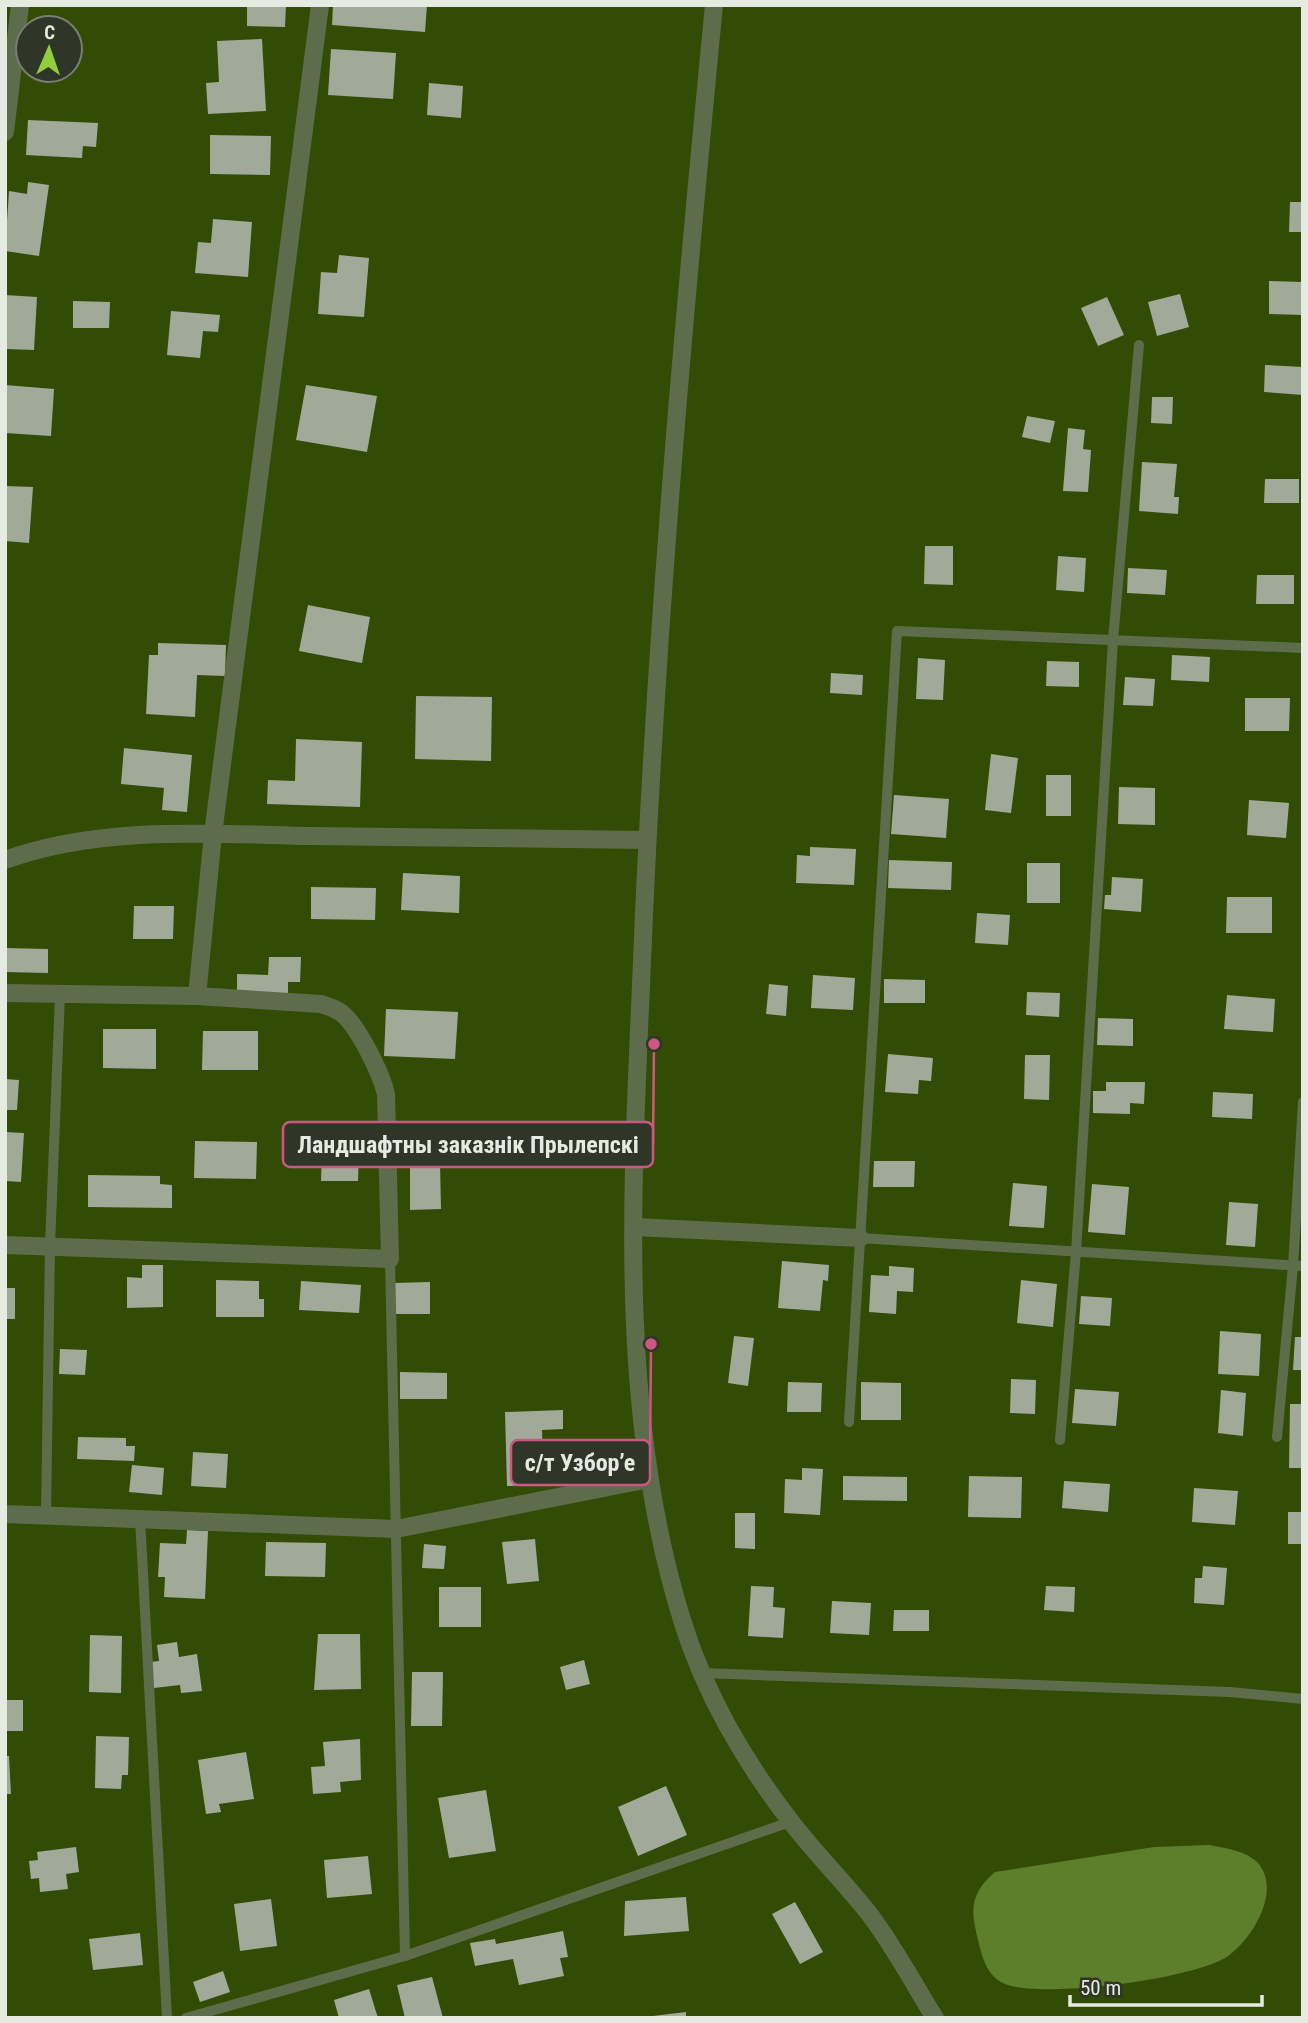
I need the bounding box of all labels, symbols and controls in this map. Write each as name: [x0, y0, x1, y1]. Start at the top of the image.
north arrow: [14, 14, 84, 84]
text: С: [44, 21, 56, 44]
callout: Ландшафтны заказнік Прылепскі: [283, 1122, 653, 1167]
text: Ландшафтны заказнік Прылепскі: [297, 1131, 639, 1159]
callout: с/т Узборʼе: [511, 1440, 650, 1485]
text: с/т Узборʼе: [525, 1449, 635, 1477]
scale bar: [1070, 1964, 1262, 2008]
text: 50 m: [1080, 1976, 1121, 2000]

